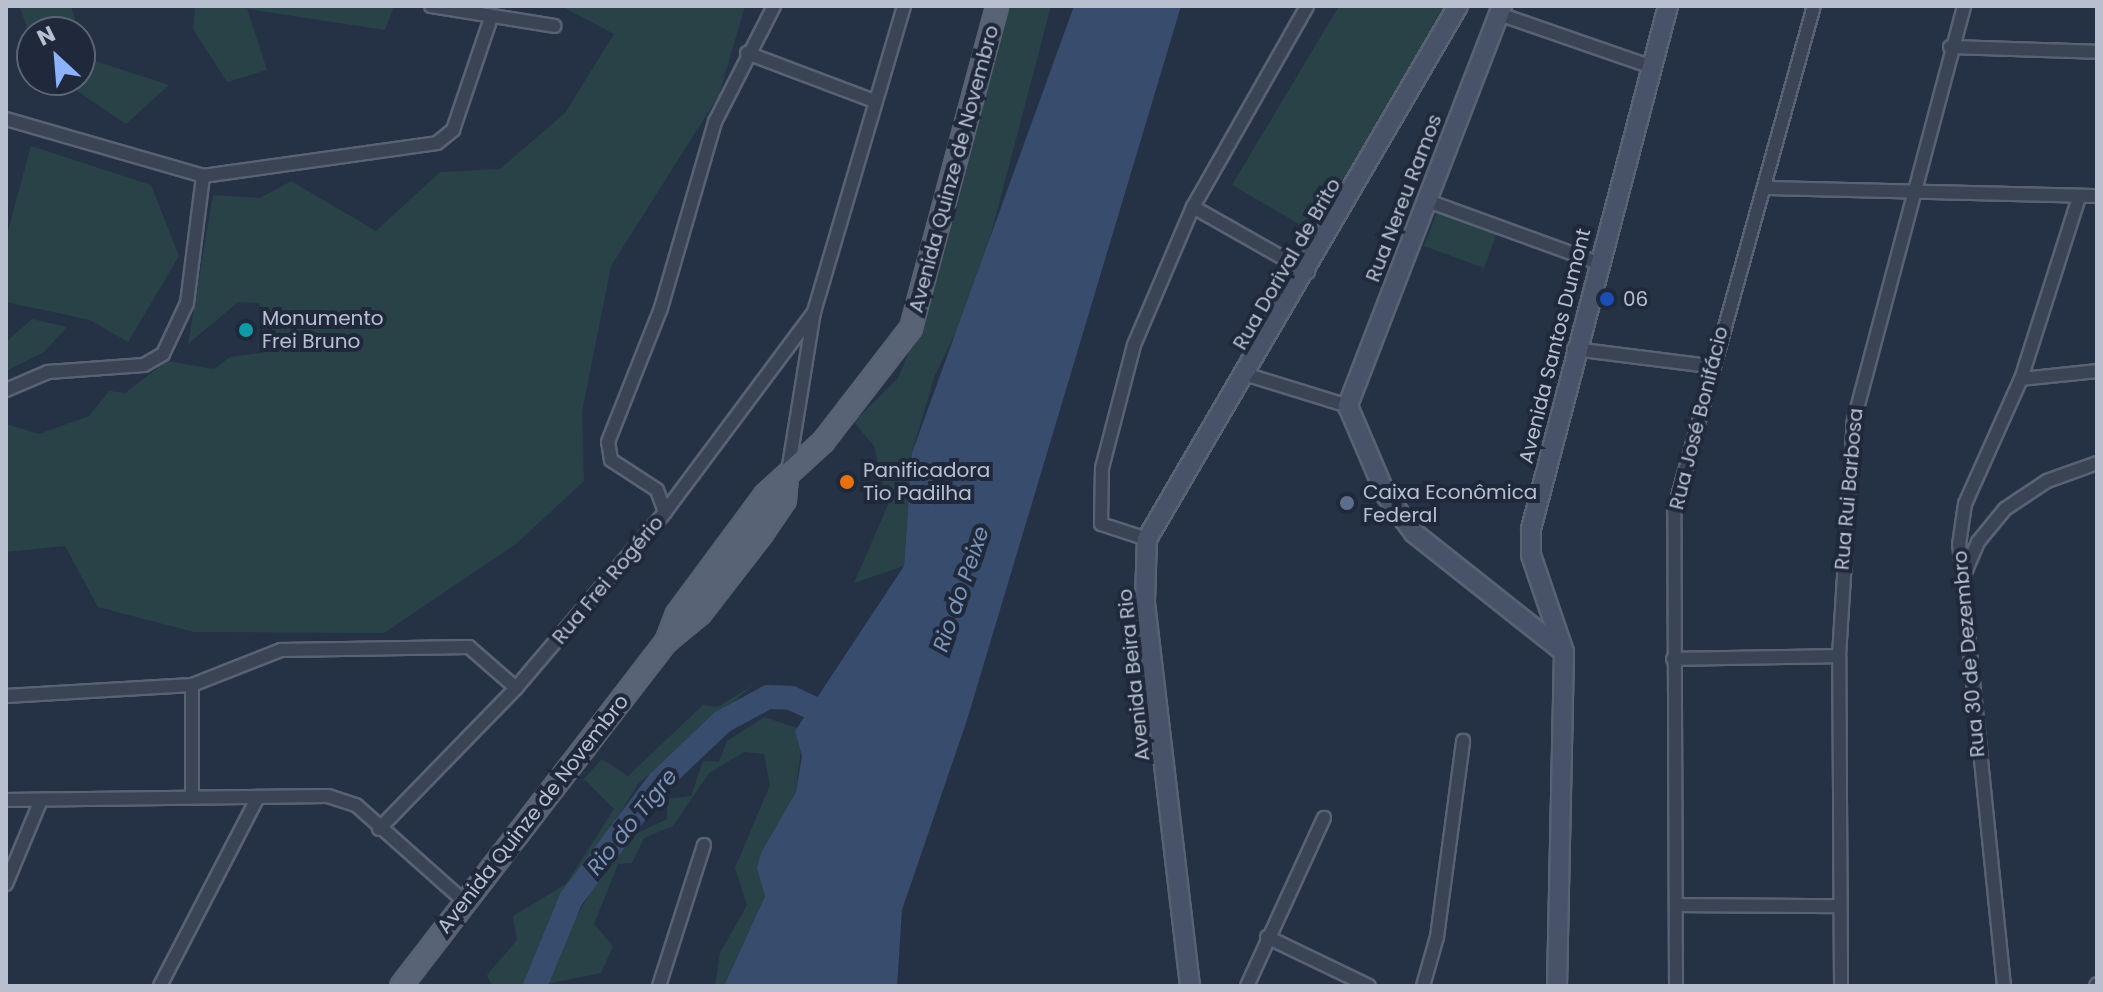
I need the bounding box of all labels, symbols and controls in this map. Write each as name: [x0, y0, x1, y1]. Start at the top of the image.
north arrow: [16, 16, 96, 96]
text: N: [32, 18, 60, 53]
street label: Avenida Quinze de Novembro: [904, 23, 1004, 315]
street label: Rua Nereu Ramos: [1361, 111, 1447, 285]
street label: Rua Dorival de Brito: [1228, 174, 1346, 354]
street label: Avenida Santos Dumont: [1514, 226, 1596, 466]
place label: 06: [1623, 287, 1648, 311]
marker: 06: [1598, 290, 1616, 308]
place label: Monumento Frei Bruno: [262, 306, 383, 353]
marker: Monumento Frei Bruno: [237, 321, 255, 339]
street label: Rua José Bonifácio: [1665, 324, 1733, 512]
street label: Rua Rui Barbosa: [1830, 407, 1868, 571]
place label: Panificadora Tio Padilha: [863, 458, 990, 505]
marker: Panificadora Tio Padilha: [838, 473, 856, 491]
place label: Caixa Econômica Federal: [1363, 480, 1537, 527]
marker: Caixa Econômica Federal: [1338, 494, 1356, 512]
street label: Rua Frei Rogério: [547, 511, 669, 649]
water label: Rio do Peixe: [927, 523, 995, 655]
street label: Rua 30 de Dezembro: [1948, 550, 1990, 758]
street label: Avenida Beira Rio: [1113, 588, 1155, 762]
street label: Avenida Quinze de Novembro: [432, 690, 634, 938]
water label: Rio do Tigre: [581, 764, 683, 880]

